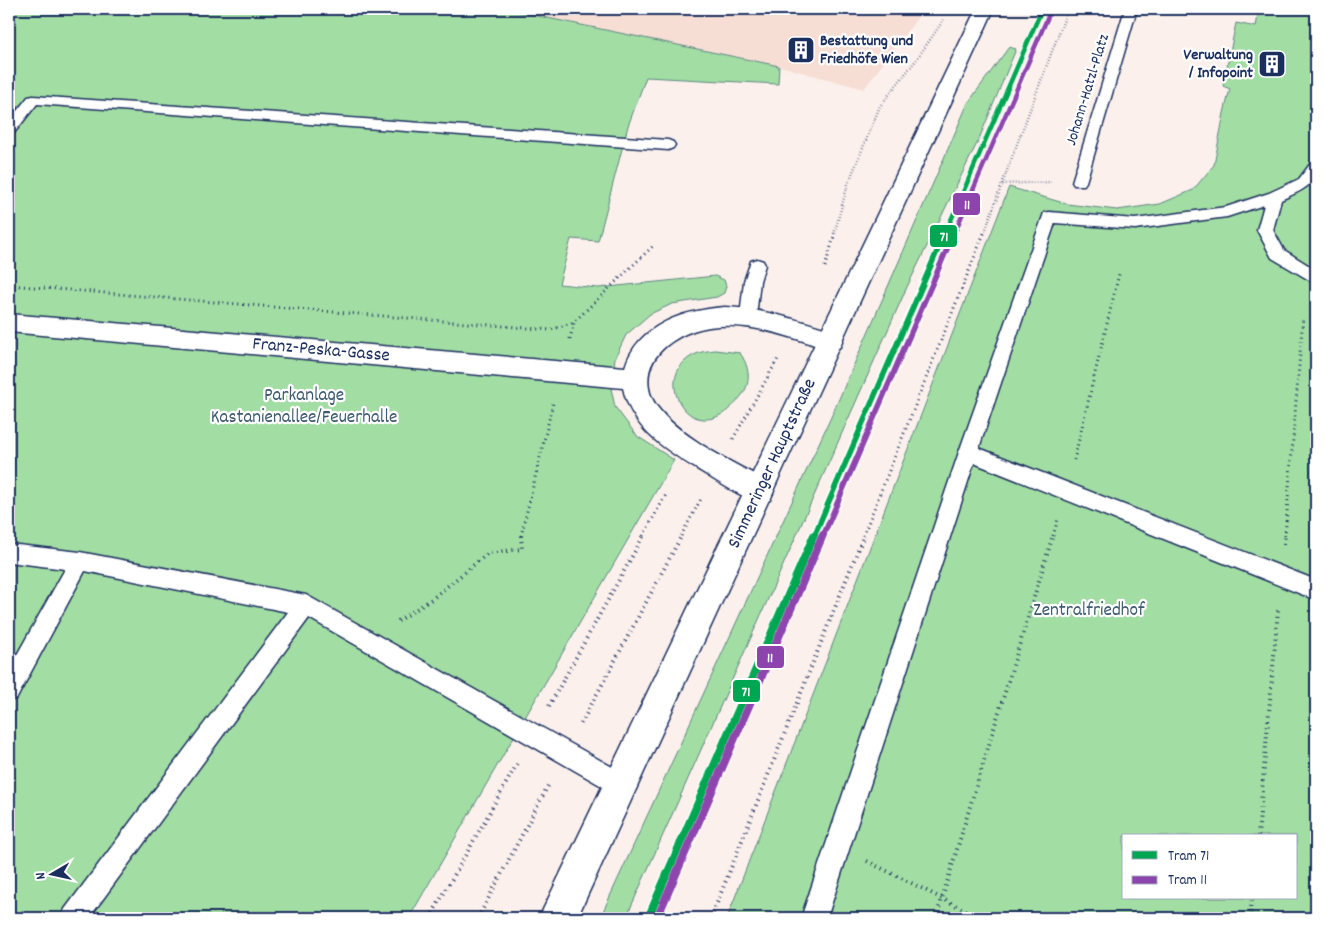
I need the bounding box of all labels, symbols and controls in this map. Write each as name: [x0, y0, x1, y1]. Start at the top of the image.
place label: Bestattung und Friedhöfe Wien: [820, 30, 913, 71]
street label: Johann-Hatzl-Platz: [1060, 31, 1116, 149]
building icon: Bestattung und Friedhöfe Wien: [786, 35, 816, 65]
place label: Verwaltung / Infopoint: [1184, 44, 1253, 85]
building icon: Verwaltung / Infopoint: [1257, 49, 1287, 79]
line badge: 11: [952, 192, 981, 216]
text: 11: [964, 196, 970, 216]
line badge: 71: [929, 224, 958, 248]
text: 71: [940, 228, 948, 248]
street label: Franz-Peska-Gasse: [251, 332, 391, 370]
street label: Simmeringer Hauptstraße: [722, 375, 824, 553]
park label: Parkanlage Kastanienallee/Feuerhalle: [211, 383, 397, 432]
park label: Zentralfriedhof: [1033, 598, 1146, 625]
line badge: 11: [756, 645, 785, 669]
text: 11: [767, 649, 773, 669]
line badge: 71: [732, 679, 761, 703]
text: 71: [742, 683, 750, 703]
legend: [1122, 834, 1298, 900]
text: Tram 71: [1168, 846, 1209, 868]
north arrow: [28, 850, 78, 900]
text: Tram 11: [1168, 870, 1207, 892]
text: N: [31, 871, 52, 881]

